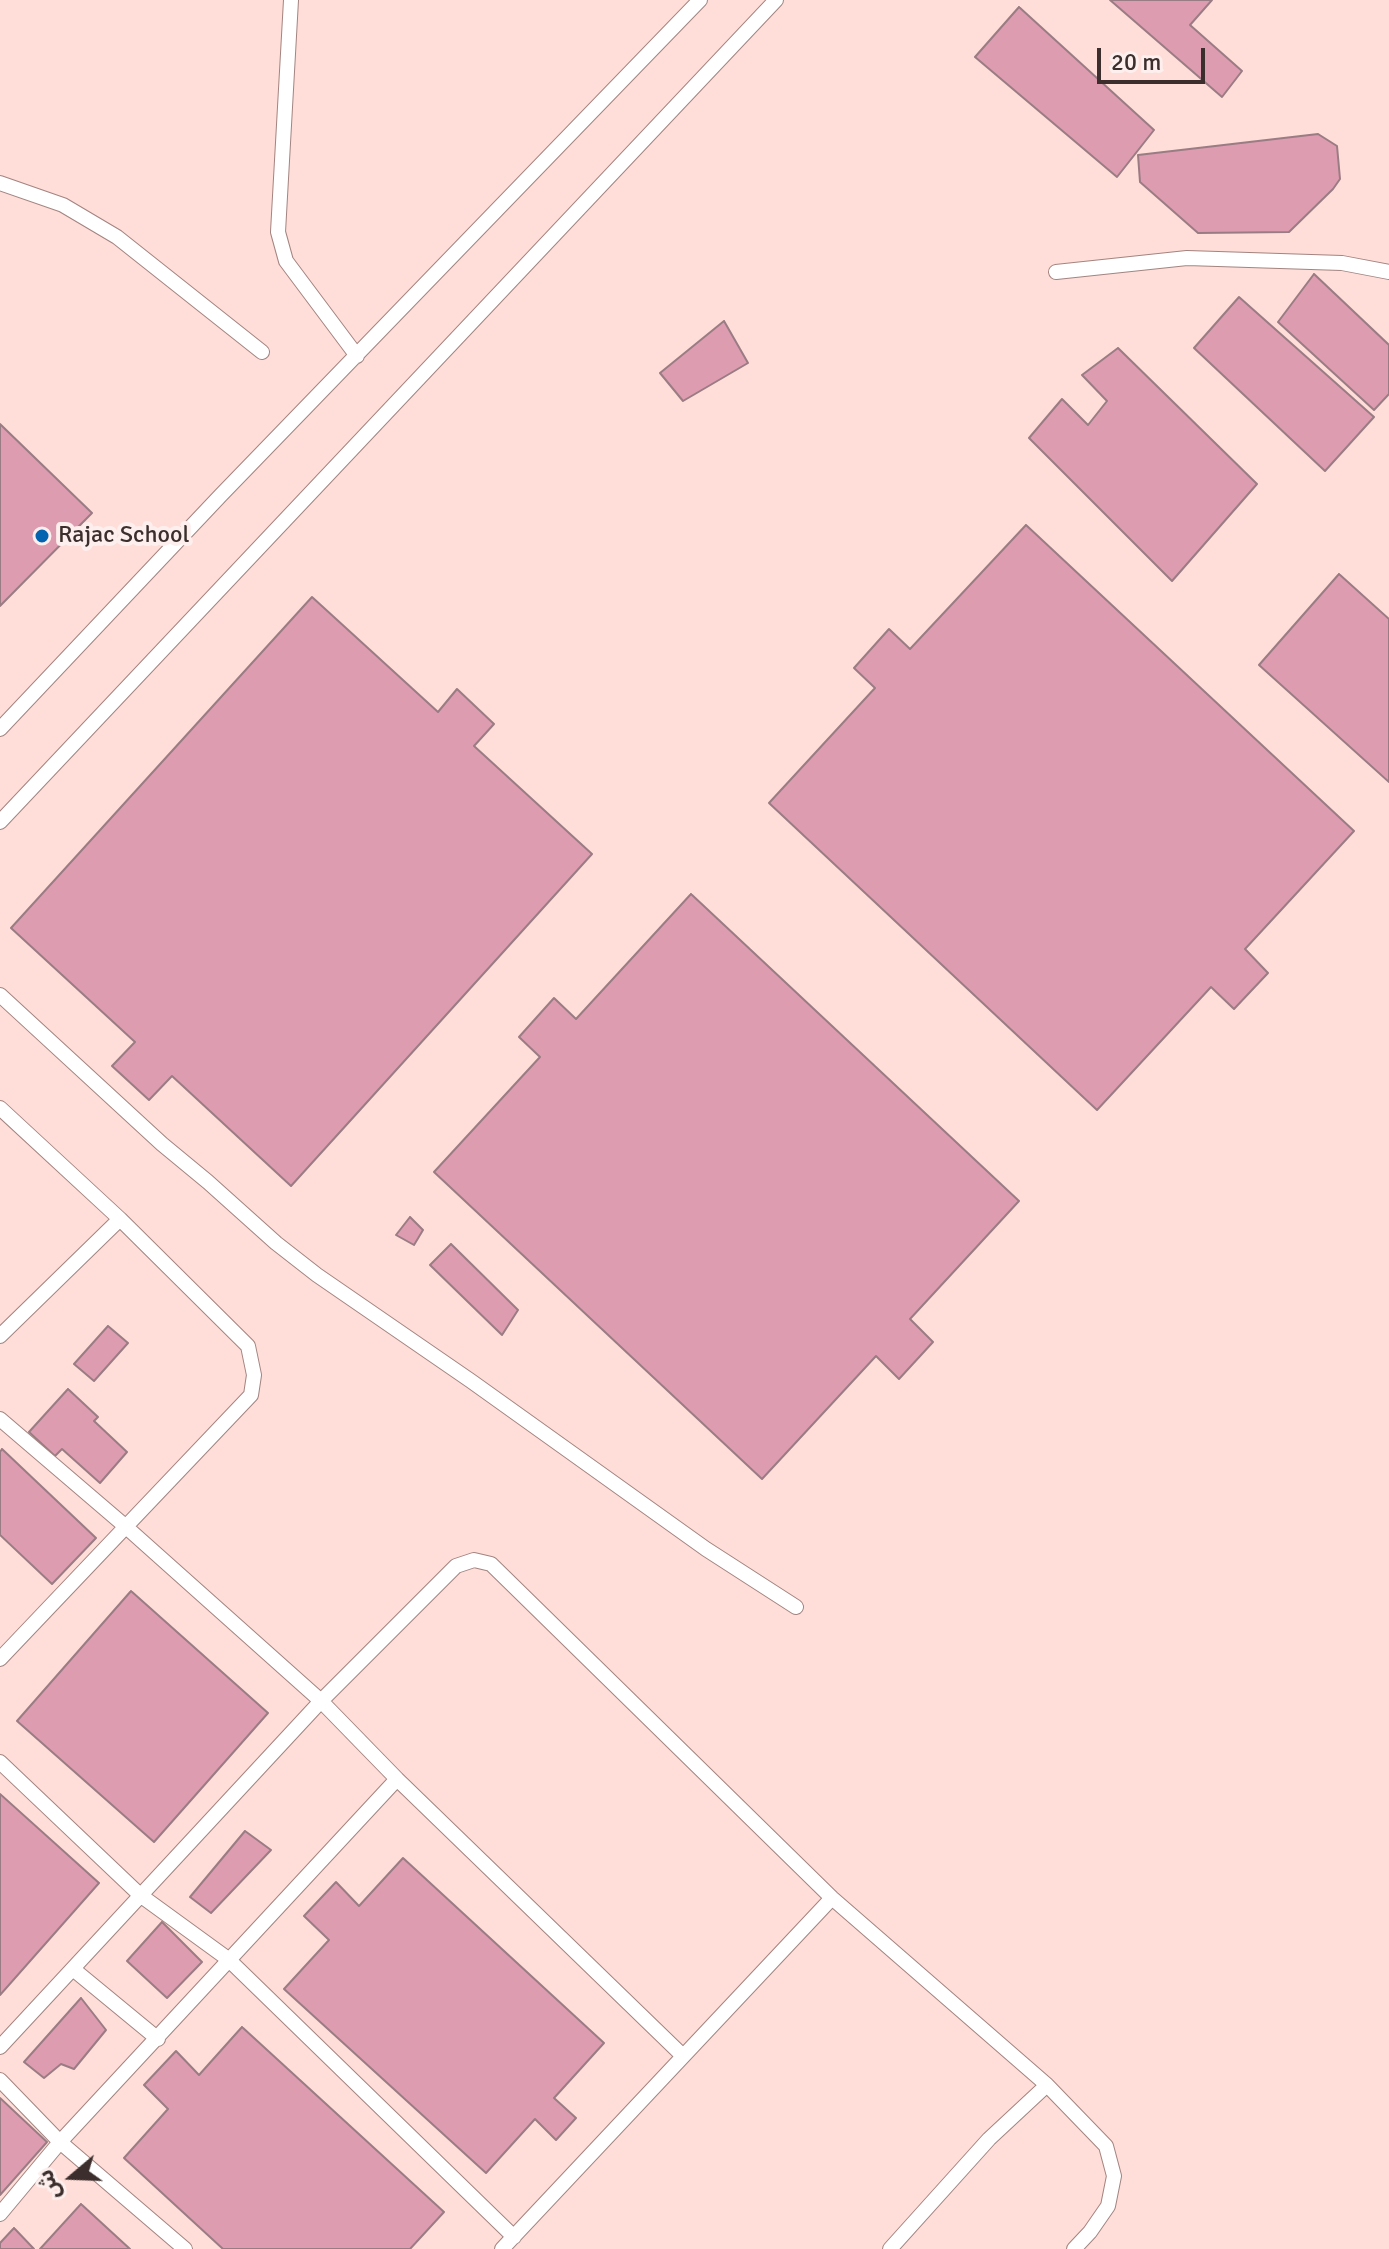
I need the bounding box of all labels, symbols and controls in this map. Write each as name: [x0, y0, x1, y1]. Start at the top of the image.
scale bar: [1101, 32, 1209, 82]
text: 20 m: [1111, 47, 1161, 77]
place label: Rajac School: [58, 522, 190, 550]
marker: Rajac School: [33, 527, 51, 545]
north arrow: [32, 2137, 112, 2217]
text: ش: [31, 2166, 67, 2204]

